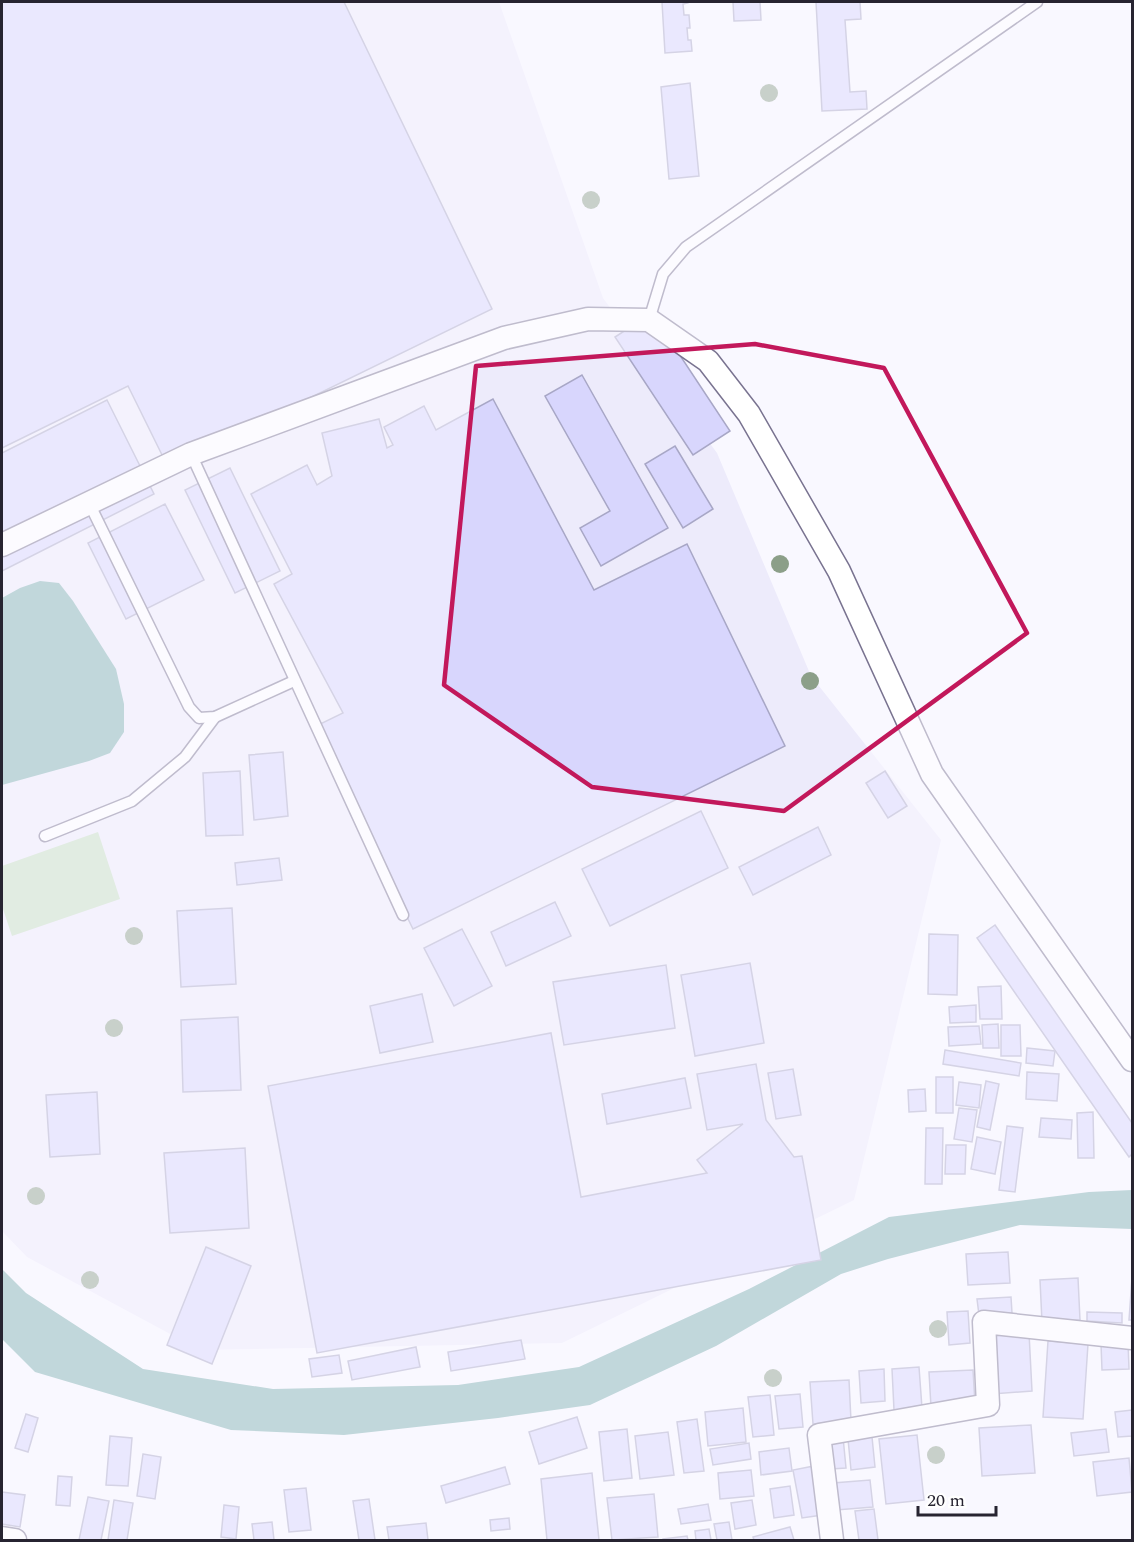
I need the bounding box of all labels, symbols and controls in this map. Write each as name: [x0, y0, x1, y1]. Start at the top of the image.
scale bar: [918, 1479, 996, 1517]
text: 20 m: [927, 1487, 965, 1514]

